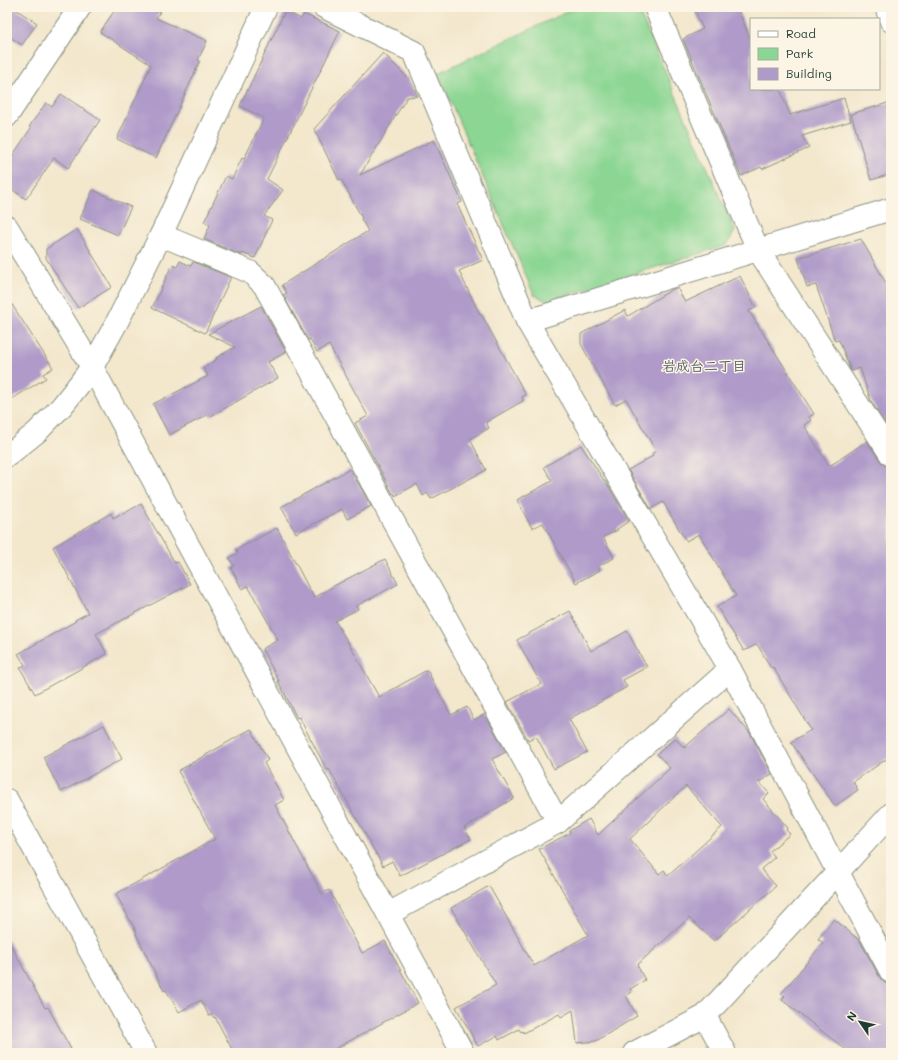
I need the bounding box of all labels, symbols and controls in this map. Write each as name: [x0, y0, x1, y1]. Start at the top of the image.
legend: [750, 18, 880, 90]
text: Road: [786, 25, 816, 41]
text: Park: [786, 45, 813, 61]
text: Building: [786, 65, 832, 81]
district label: 岩成台二丁目: [662, 356, 746, 375]
north arrow: [840, 1002, 880, 1042]
text: N: [843, 1008, 860, 1024]

